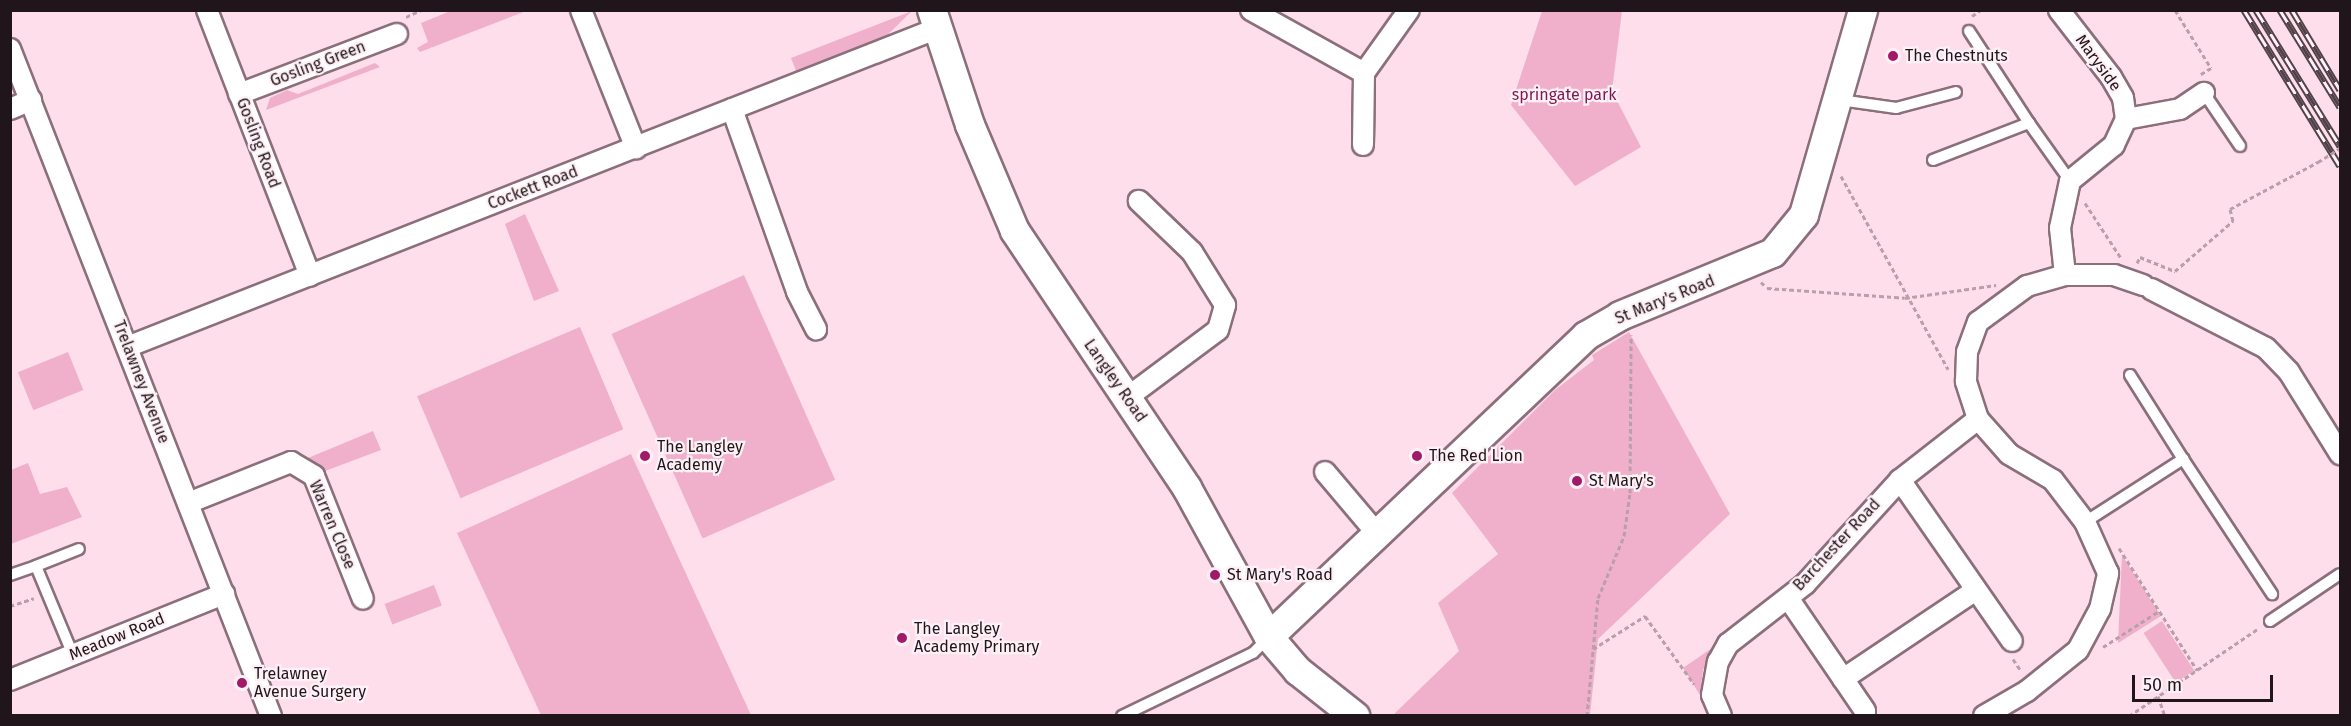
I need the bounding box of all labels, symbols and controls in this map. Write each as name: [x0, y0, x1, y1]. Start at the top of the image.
street label: Maryside: [2071, 31, 2125, 95]
street label: Gosling Green: [268, 37, 368, 91]
place label: The Chestnuts: [1905, 46, 2008, 66]
marker: The Chestnuts: [1886, 49, 1900, 63]
park label: springate park: [1512, 85, 1616, 105]
street label: Gosling Road: [232, 95, 284, 191]
street label: Cockett Road: [485, 162, 581, 214]
street label: St Mary's Road: [1612, 271, 1718, 329]
street label: Trelawney Avenue: [109, 318, 173, 446]
street label: Langley Road: [1079, 336, 1151, 426]
place label: The Langley Academy: [657, 437, 743, 475]
place label: The Red Lion: [1429, 446, 1523, 466]
marker: The Langley Academy: [638, 449, 652, 463]
marker: The Red Lion: [1410, 449, 1424, 463]
place label: St Mary's: [1589, 471, 1654, 491]
marker: St Mary's: [1570, 474, 1584, 488]
street label: Warren Close: [305, 478, 359, 572]
street label: Barchester Road: [1789, 495, 1885, 595]
place label: St Mary's Road: [1227, 565, 1333, 585]
marker: St Mary's Road: [1208, 568, 1222, 582]
street label: Meadow Road: [66, 609, 168, 665]
place label: The Langley Academy Primary: [914, 619, 1039, 657]
marker: The Langley Academy Primary: [895, 631, 909, 645]
scale bar: [2135, 663, 2276, 701]
place label: Trelawney Avenue Surgery: [254, 664, 366, 702]
text: 50 m: [2143, 674, 2182, 696]
marker: Trelawney Avenue Surgery: [235, 676, 249, 690]

